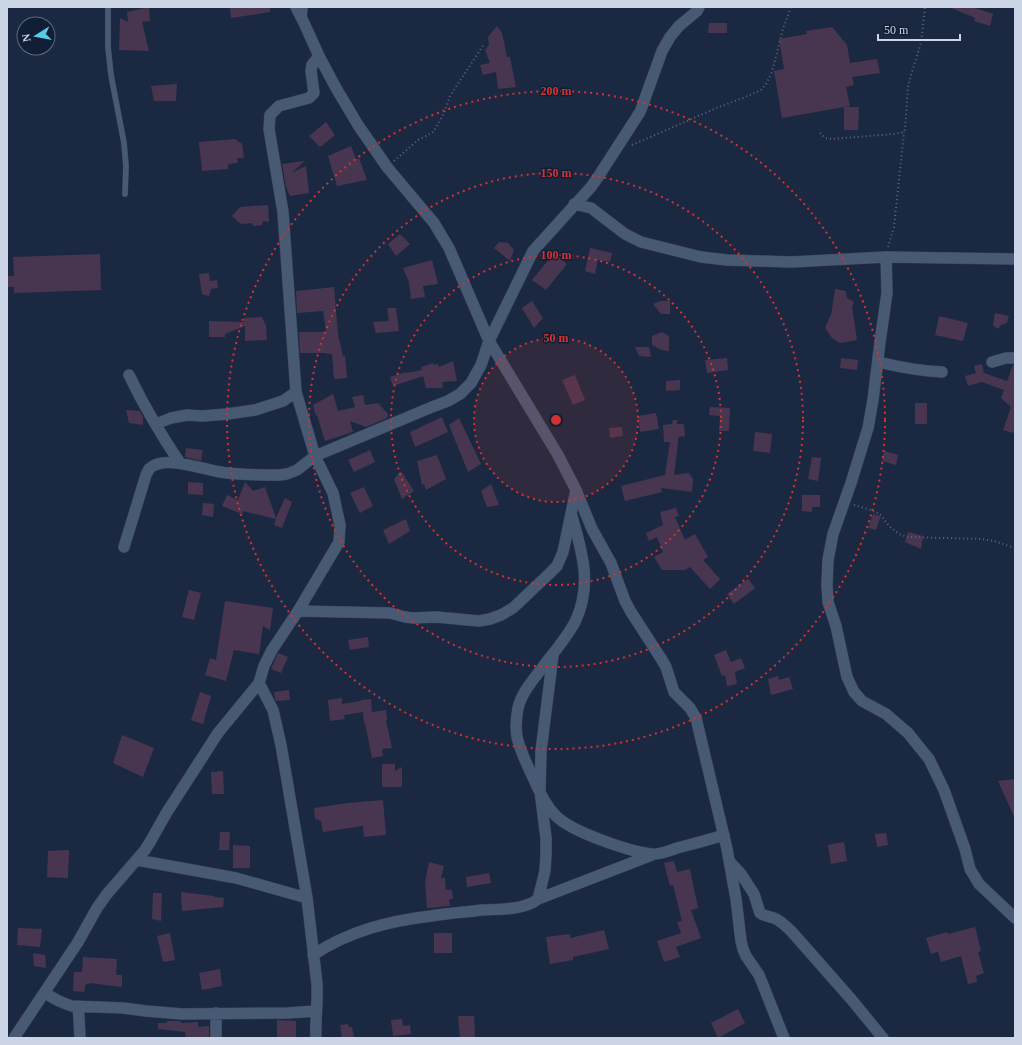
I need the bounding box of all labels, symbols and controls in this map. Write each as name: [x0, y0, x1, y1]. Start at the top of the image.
north arrow: [16, 16, 56, 56]
scale bar: [878, 16, 960, 42]
text: 50 m: [884, 23, 909, 37]
text: N: [20, 33, 33, 43]
text: 200 m: [541, 84, 572, 98]
text: 150 m: [541, 166, 572, 180]
text: 100 m: [541, 248, 572, 262]
text: 50 m: [544, 331, 569, 345]
centre of rings: [549, 413, 563, 427]

